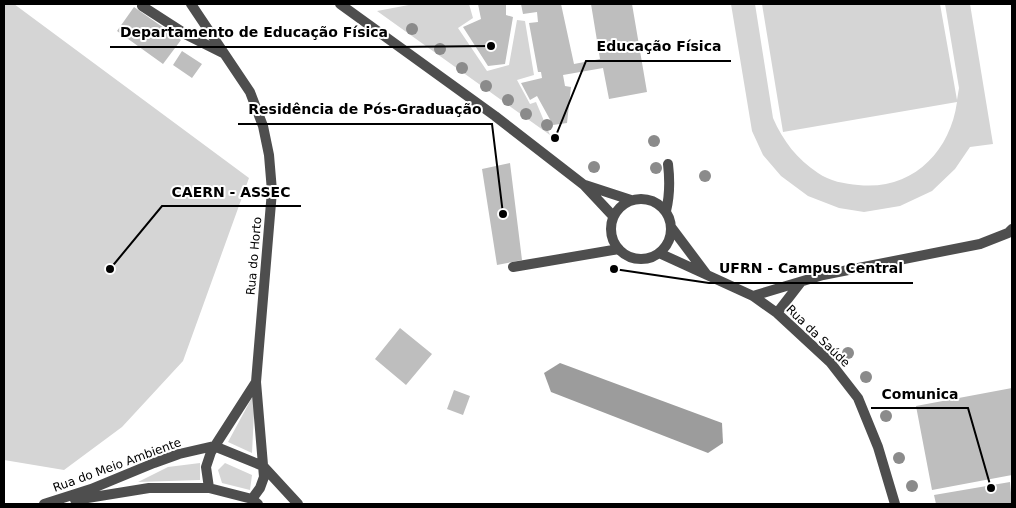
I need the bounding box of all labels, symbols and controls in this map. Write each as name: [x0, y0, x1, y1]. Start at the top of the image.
callout: Departamento de Educação Física: [110, 18, 398, 47]
text: Departamento de Educação Física: [120, 24, 388, 40]
callout: Educação Física: [586, 32, 731, 61]
text: Educação Física: [597, 38, 721, 54]
callout: Residência de Pós-Graduação: [238, 95, 492, 124]
text: Residência de Pós-Graduação: [248, 101, 482, 117]
callout: CAERN - ASSEC: [162, 177, 301, 206]
text: CAERN - ASSEC: [172, 184, 290, 200]
street label: Rua do Horto: [244, 216, 264, 296]
callout: UFRN - Campus Central: [709, 254, 913, 283]
text: UFRN - Campus Central: [719, 260, 903, 276]
street label: Rua da Saúde: [783, 302, 853, 370]
callout: Comunica: [871, 379, 968, 408]
text: Comunica: [882, 386, 958, 402]
street label: Rua do Meio Ambiente: [51, 435, 183, 495]

